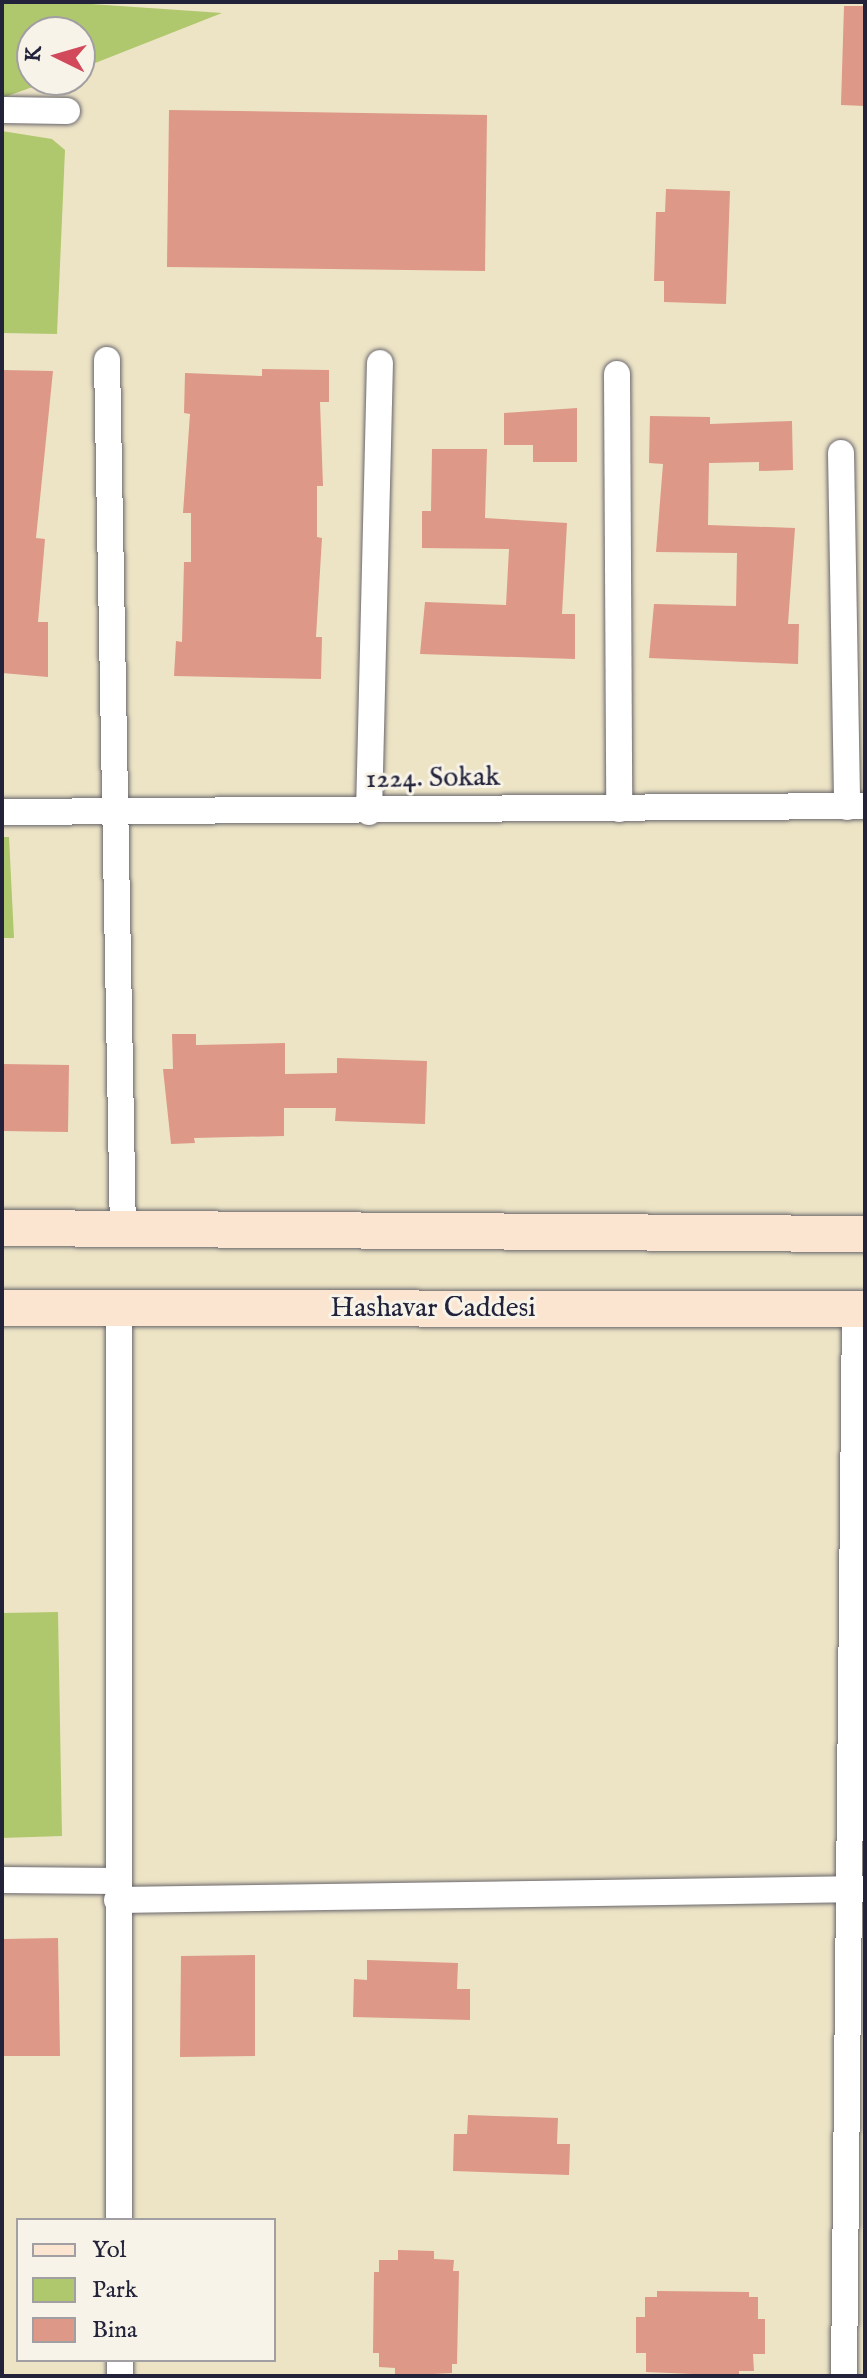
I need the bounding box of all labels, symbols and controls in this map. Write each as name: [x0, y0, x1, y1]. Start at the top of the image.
north arrow: [16, 16, 96, 96]
text: K: [19, 45, 49, 63]
street label: 1224. Sokak: [365, 761, 501, 797]
street label: Hashavar Caddesi: [330, 1292, 536, 1326]
legend: [16, 2218, 276, 2362]
text: Yol: [92, 2235, 126, 2266]
text: Park: [92, 2275, 138, 2306]
text: Bina: [92, 2315, 137, 2346]

